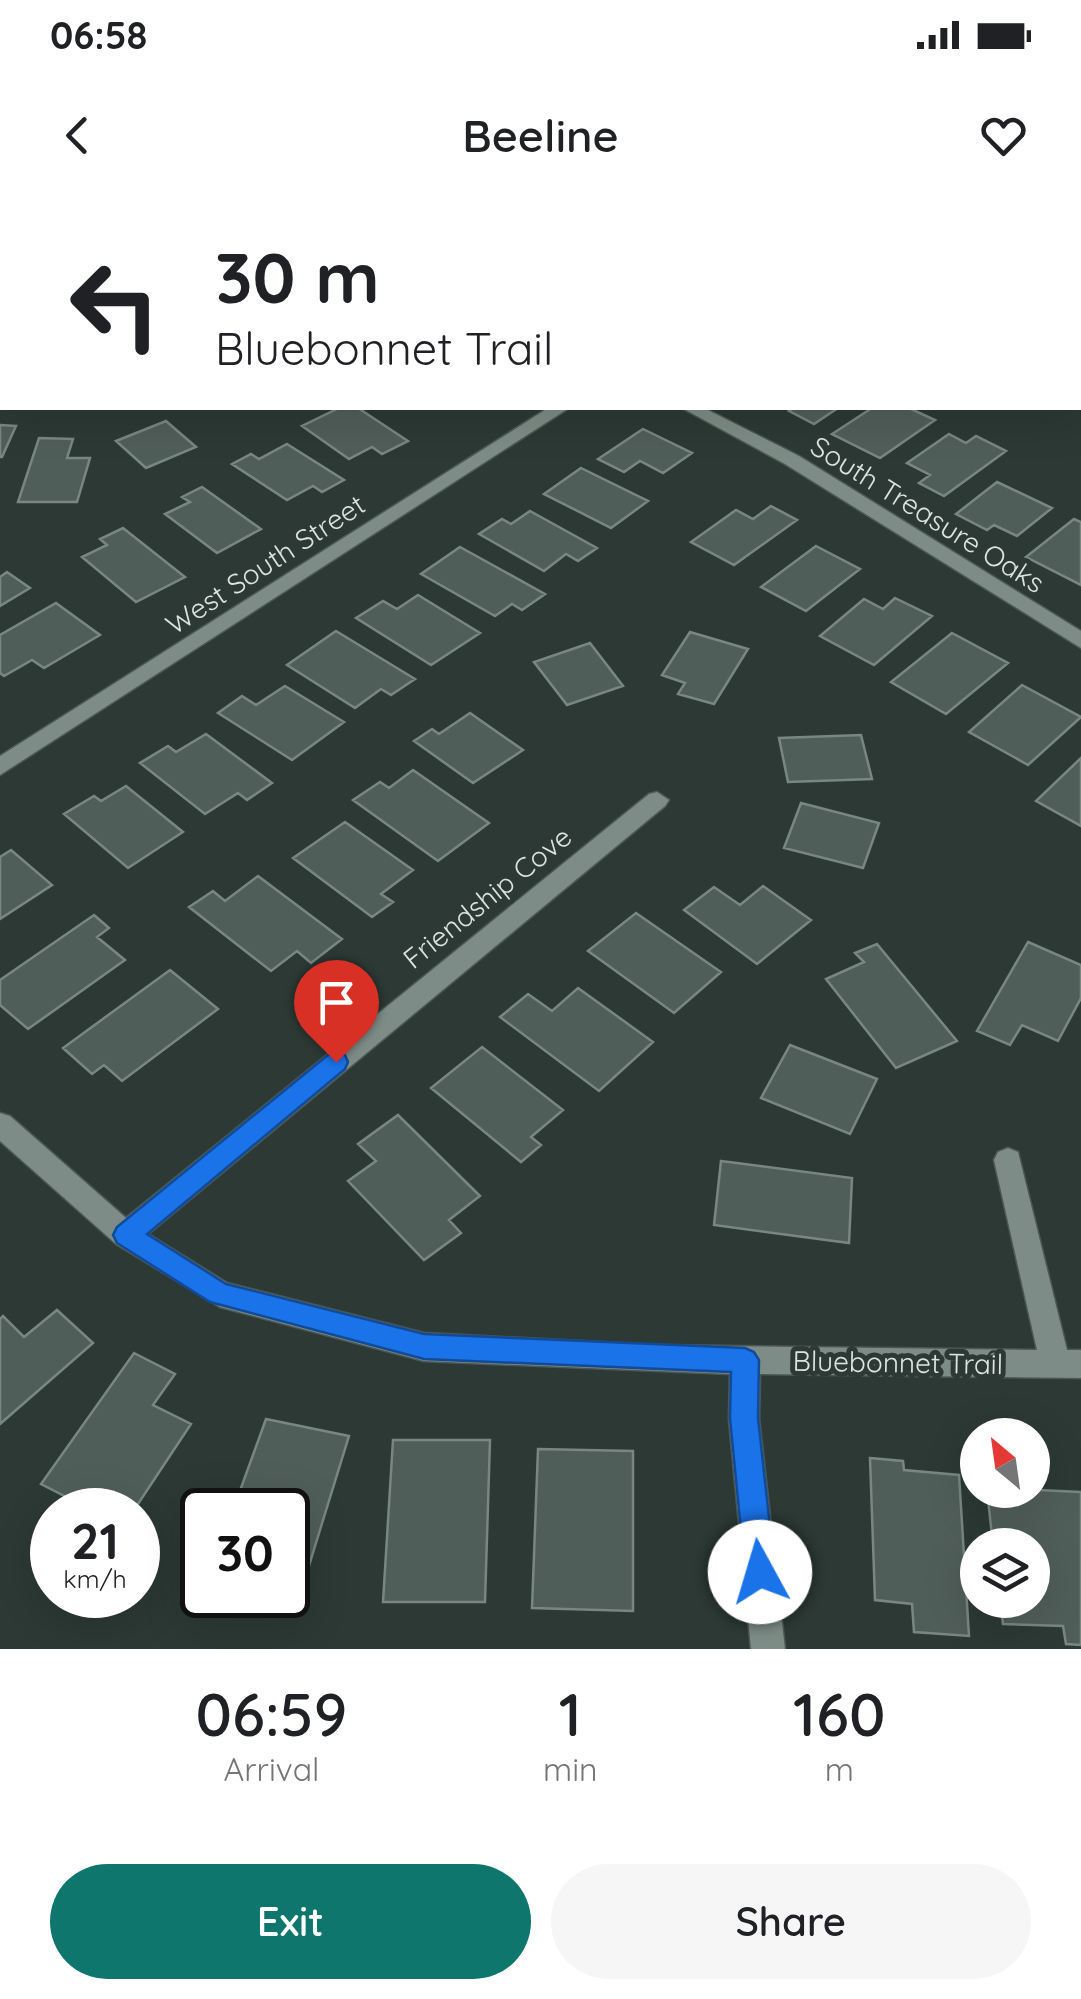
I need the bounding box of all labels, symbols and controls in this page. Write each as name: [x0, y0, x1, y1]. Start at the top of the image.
text: 06:58: [50, 11, 147, 59]
text: Beeline: [462, 107, 619, 163]
icon: back: [50, 108, 105, 163]
icon: heart: [976, 108, 1031, 163]
text: 30 m: [215, 233, 380, 321]
icon: left: [50, 240, 180, 370]
text: Bluebonnet Trail: [215, 320, 553, 376]
street label: South Treasure Oaks: [805, 428, 1051, 600]
street label: West South Street: [159, 486, 371, 642]
street label: Friendship Cove: [396, 818, 578, 976]
pin: [294, 960, 379, 1063]
icon: arrive: [309, 975, 364, 1030]
street label: Bluebonnet Trail: [792, 1343, 1004, 1381]
north arrow: [960, 1418, 1050, 1508]
map controls: [960, 1418, 1050, 1618]
speed limit sign: 30: [180, 1488, 310, 1618]
text: 21: [71, 1509, 119, 1572]
position arrow: [708, 1520, 812, 1624]
button: layers: [960, 1528, 1050, 1618]
text: km/h: [63, 1563, 127, 1594]
text: 06:59: [196, 1676, 347, 1751]
text: 1: [559, 1676, 582, 1751]
text: 160: [793, 1676, 885, 1751]
text: Arrival: [224, 1749, 319, 1789]
text: min: [543, 1749, 598, 1789]
text: m: [825, 1749, 854, 1789]
button: Exit: [50, 1864, 531, 1979]
button: Share: [551, 1864, 1031, 1979]

